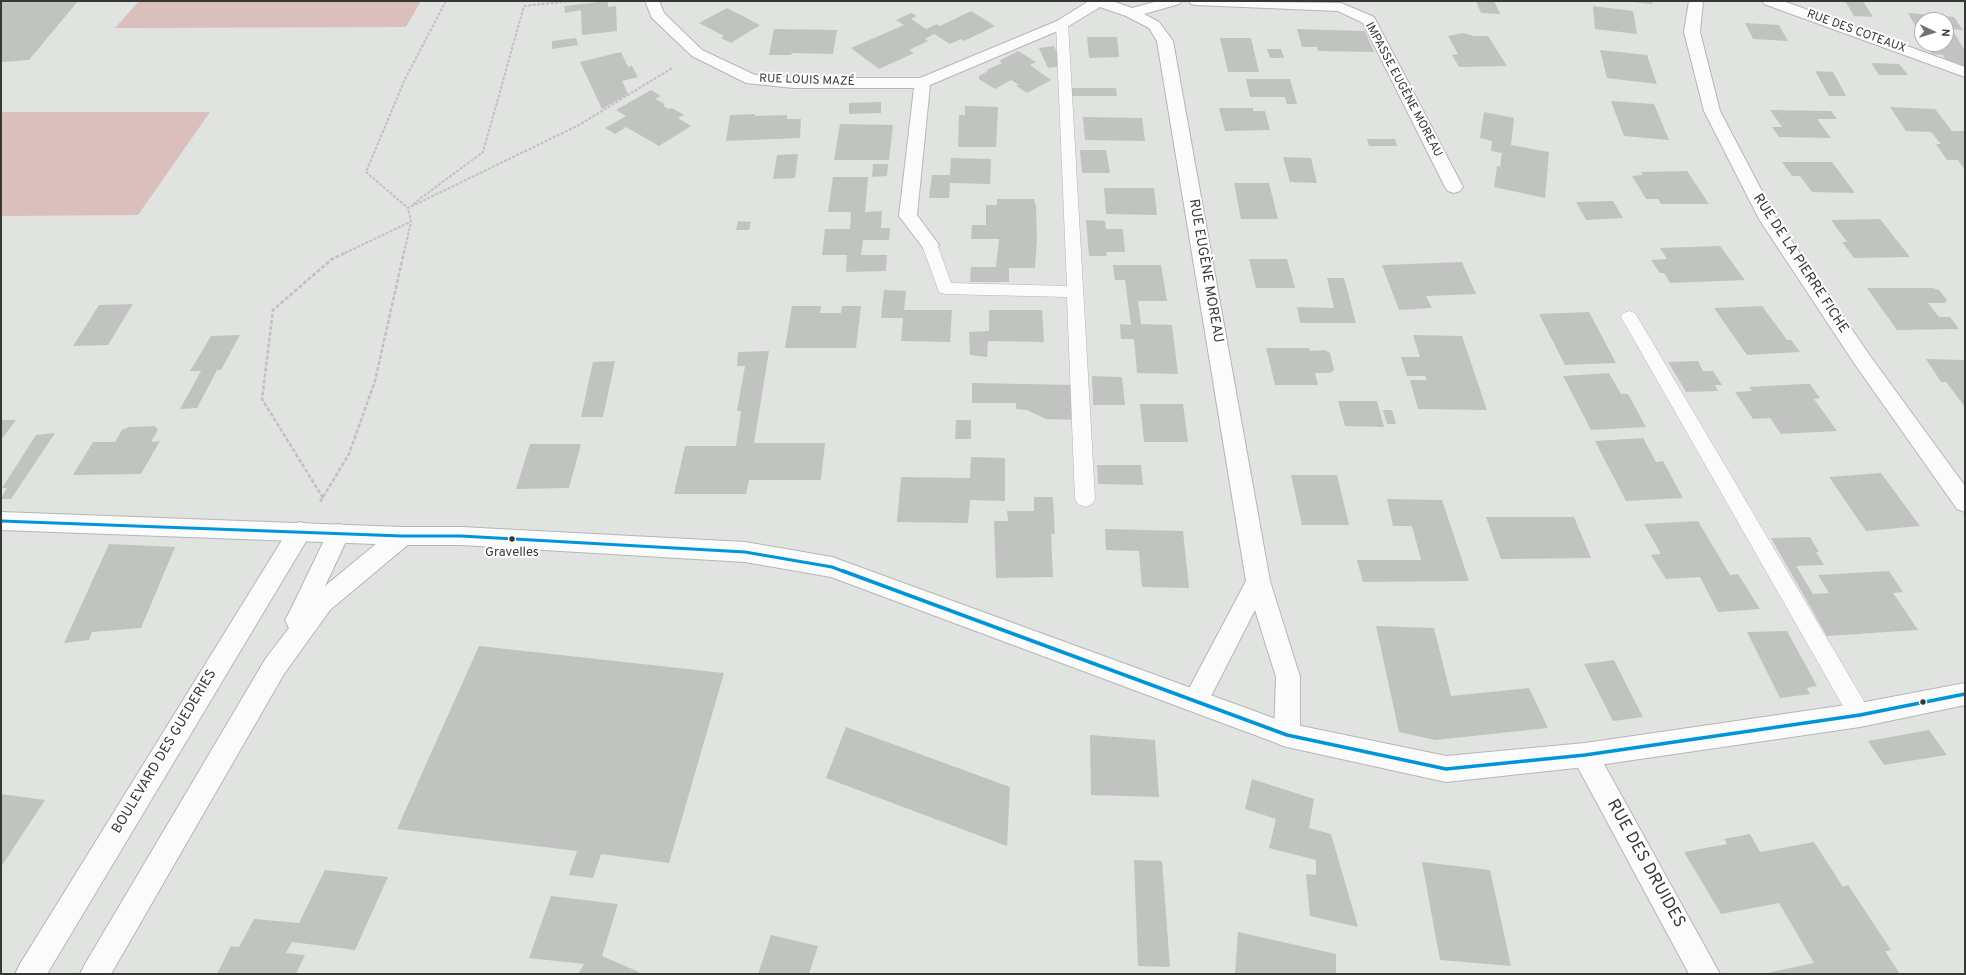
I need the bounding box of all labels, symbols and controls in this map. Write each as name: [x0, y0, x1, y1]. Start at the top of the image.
street label: RUE DES COTEAUX: [1804, 7, 1908, 57]
north arrow: [1914, 12, 1954, 52]
street label: IMPASSE EUGÈNE MOREAU: [1361, 20, 1445, 160]
text: N: [1938, 28, 1952, 37]
street label: RUE LOUIS MAZÉ: [759, 72, 855, 90]
street label: RUE DE LA PIERRE FICHE: [1749, 191, 1851, 337]
street label: RUE EUGÈNE MOREAU: [1184, 198, 1226, 344]
marker: Gravelles: [507, 534, 517, 544]
place label: Gravelles: [485, 545, 539, 561]
street label: BOULEVARD DES GUEDERIES: [109, 667, 221, 837]
unlabelled marker: [1918, 697, 1928, 707]
street label: RUE DES DRUIDES: [1601, 796, 1689, 932]

